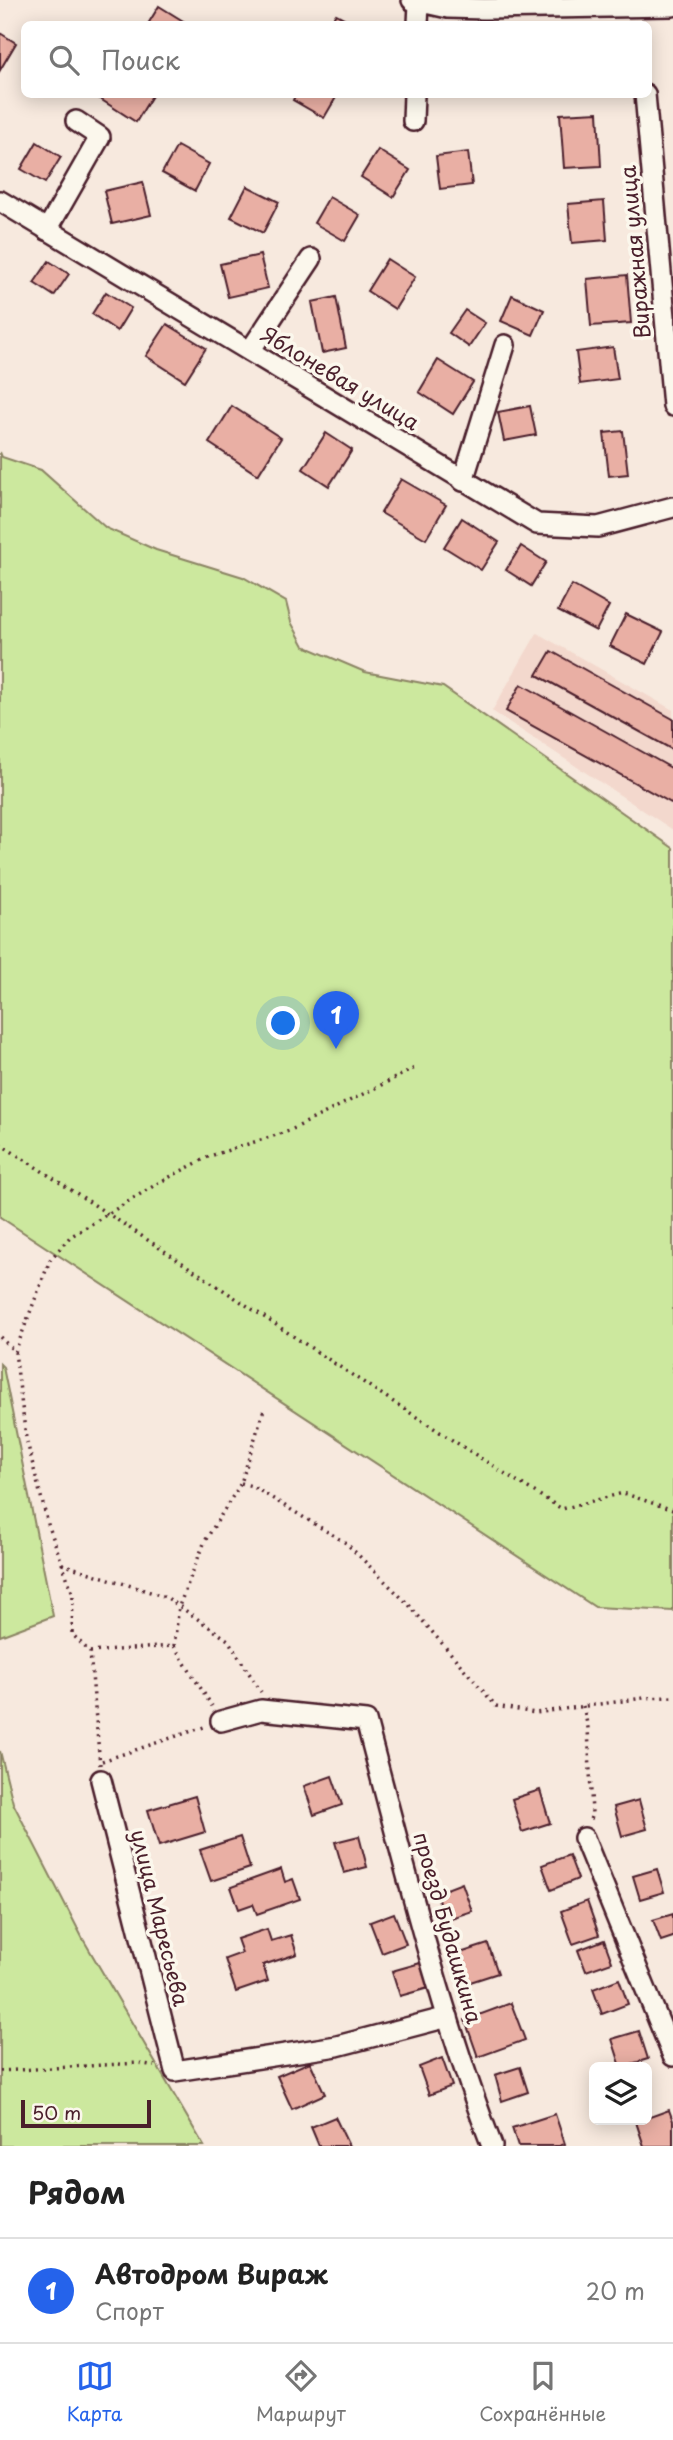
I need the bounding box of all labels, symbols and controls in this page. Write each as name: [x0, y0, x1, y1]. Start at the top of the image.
search box: [21, 21, 652, 98]
text: Поиск: [101, 40, 180, 79]
icon: search: [45, 41, 83, 79]
street label: Виражная улица: [610, 163, 658, 340]
street label: Яблоневая улица: [256, 317, 427, 438]
pin: 1: [313, 991, 359, 1049]
your location: [266, 1006, 300, 1040]
street label: улица Маресьева: [124, 1826, 198, 2009]
street label: проезд Будашкина: [406, 1828, 492, 2028]
map controls: [589, 2062, 652, 2125]
button: layers: [589, 2062, 652, 2125]
scale bar: [21, 2097, 150, 2129]
text: 50 m: [32, 2098, 81, 2126]
text: Рядом: [28, 2169, 126, 2214]
text: Автодром Вираж: [95, 2254, 328, 2293]
text: 1: [46, 2273, 57, 2308]
text: 20 m: [586, 2273, 645, 2308]
text: Спорт: [95, 2293, 164, 2328]
tab: Карта: [67, 2357, 123, 2427]
tab: Маршрут: [256, 2357, 346, 2427]
tab: Сохранённые: [479, 2357, 606, 2427]

